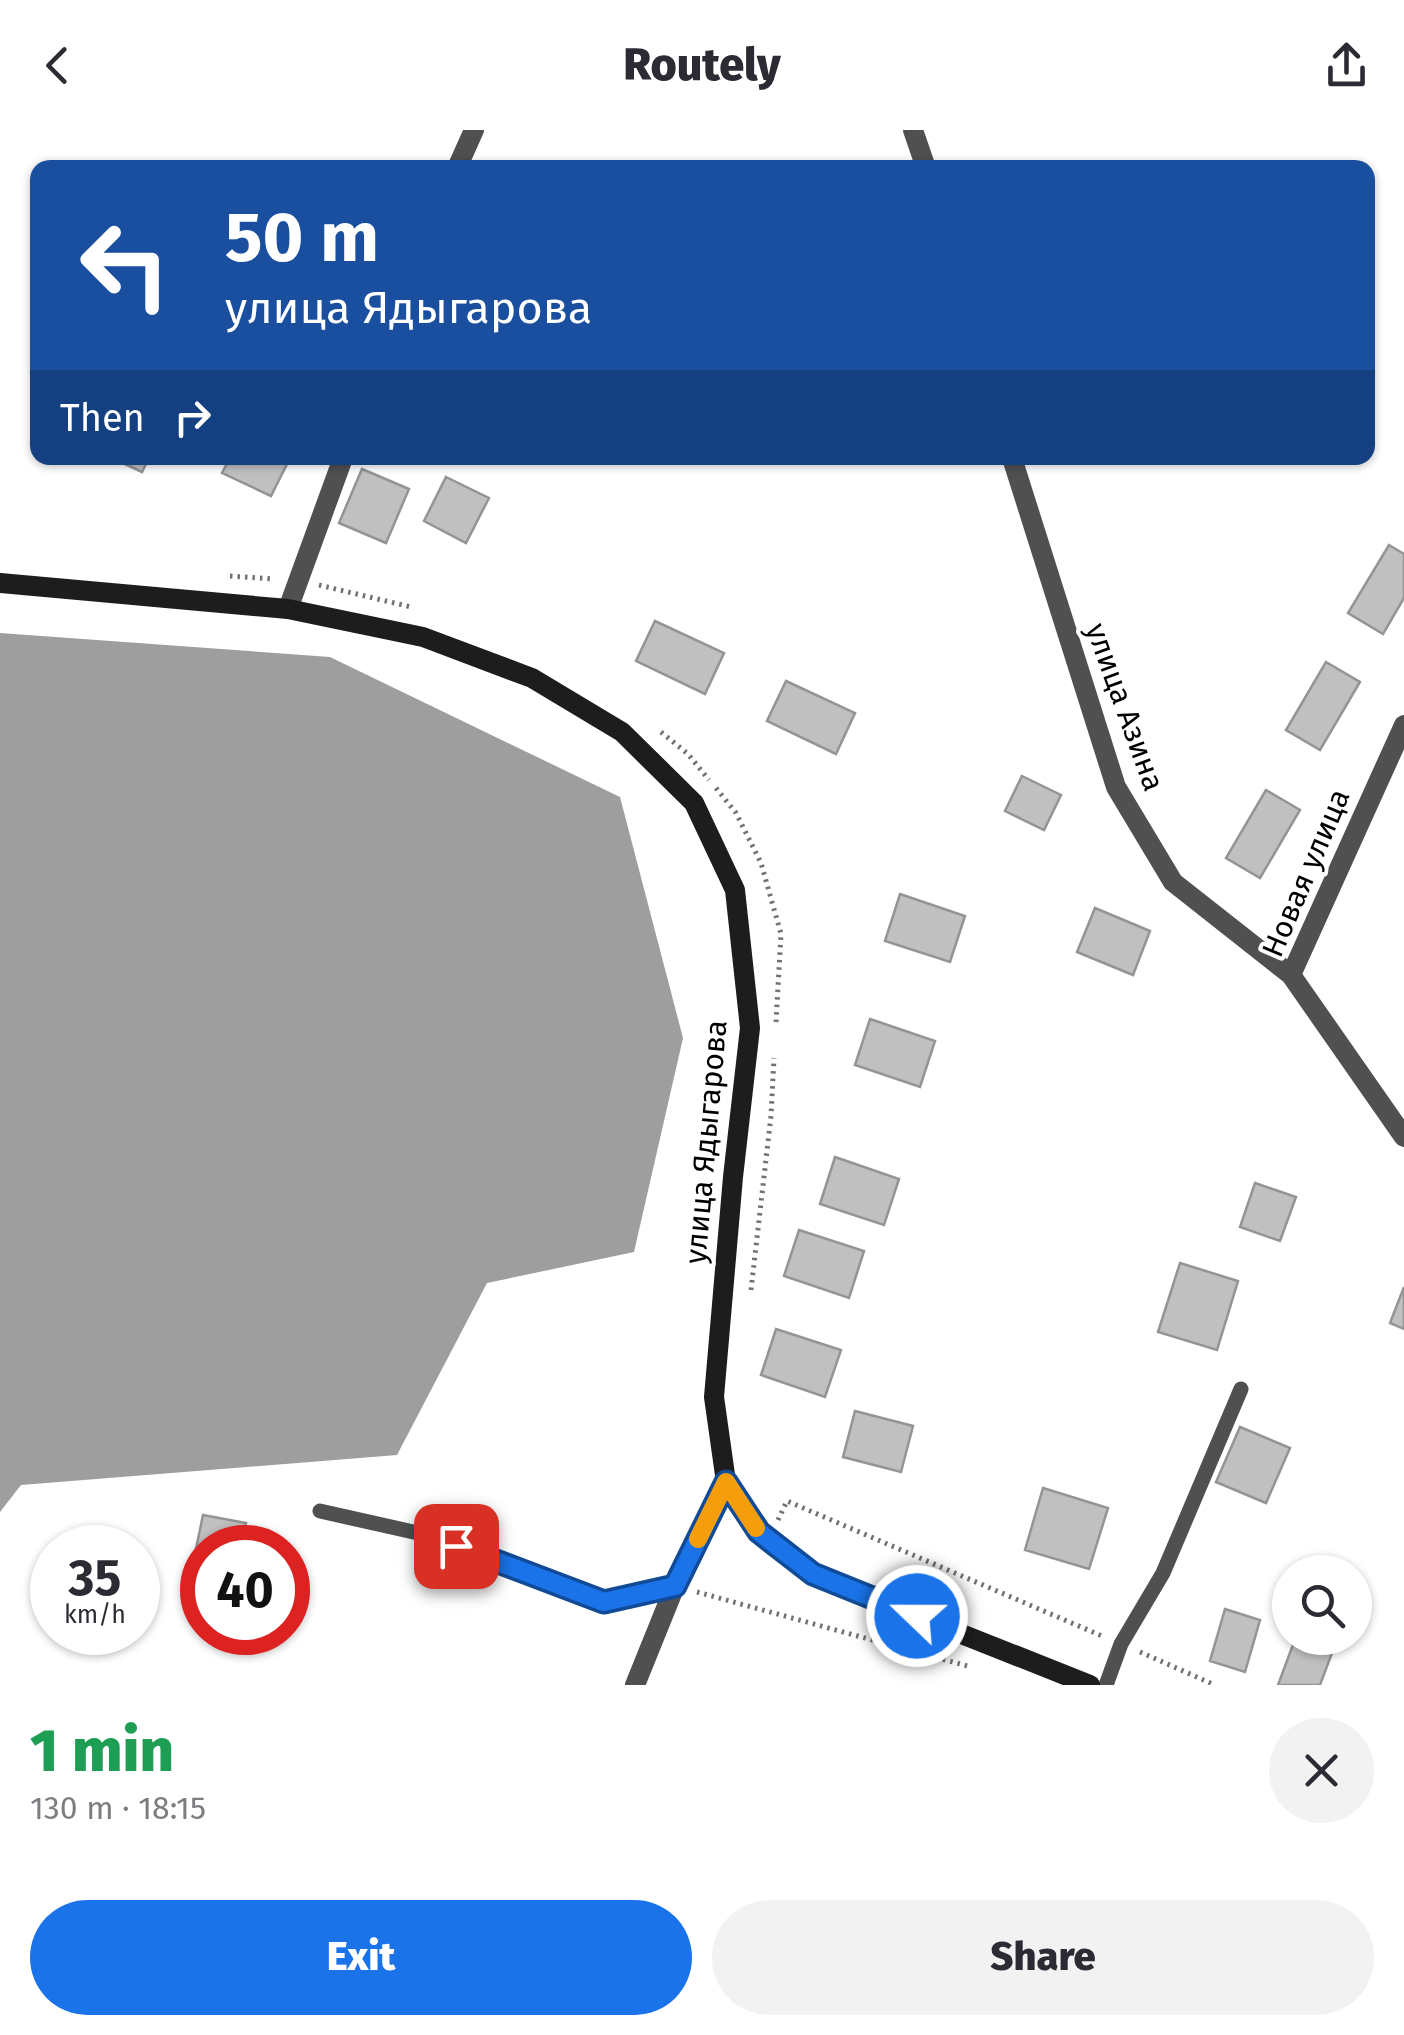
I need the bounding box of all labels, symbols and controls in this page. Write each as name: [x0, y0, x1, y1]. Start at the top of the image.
icon: back: [30, 38, 85, 93]
text: Routely: [623, 38, 781, 92]
icon: share: [1319, 38, 1374, 93]
text: 50 m: [225, 196, 379, 280]
icon: left: [60, 200, 190, 330]
text: улица Ядыгарова: [225, 281, 592, 335]
icon: right: [165, 390, 220, 445]
text: Then: [60, 395, 145, 441]
street label: улица Азина: [1078, 618, 1172, 796]
street label: Новая улица: [1254, 784, 1358, 962]
street label: улица Ядыгарова: [677, 1019, 735, 1265]
pin: [414, 1504, 499, 1589]
icon: arrive: [429, 1519, 484, 1574]
speed limit sign: 40: [180, 1525, 310, 1655]
text: 35: [69, 1548, 121, 1608]
map controls: [1272, 1555, 1372, 1655]
button: search: [1272, 1555, 1372, 1655]
position arrow: [865, 1564, 969, 1668]
text: km/h: [64, 1600, 126, 1630]
text: 1 min: [30, 1715, 174, 1787]
button: close: [1269, 1718, 1374, 1823]
text: 130 m · 18:15: [30, 1789, 206, 1827]
button: Exit: [30, 1900, 692, 2015]
button: Share: [712, 1900, 1374, 2015]

